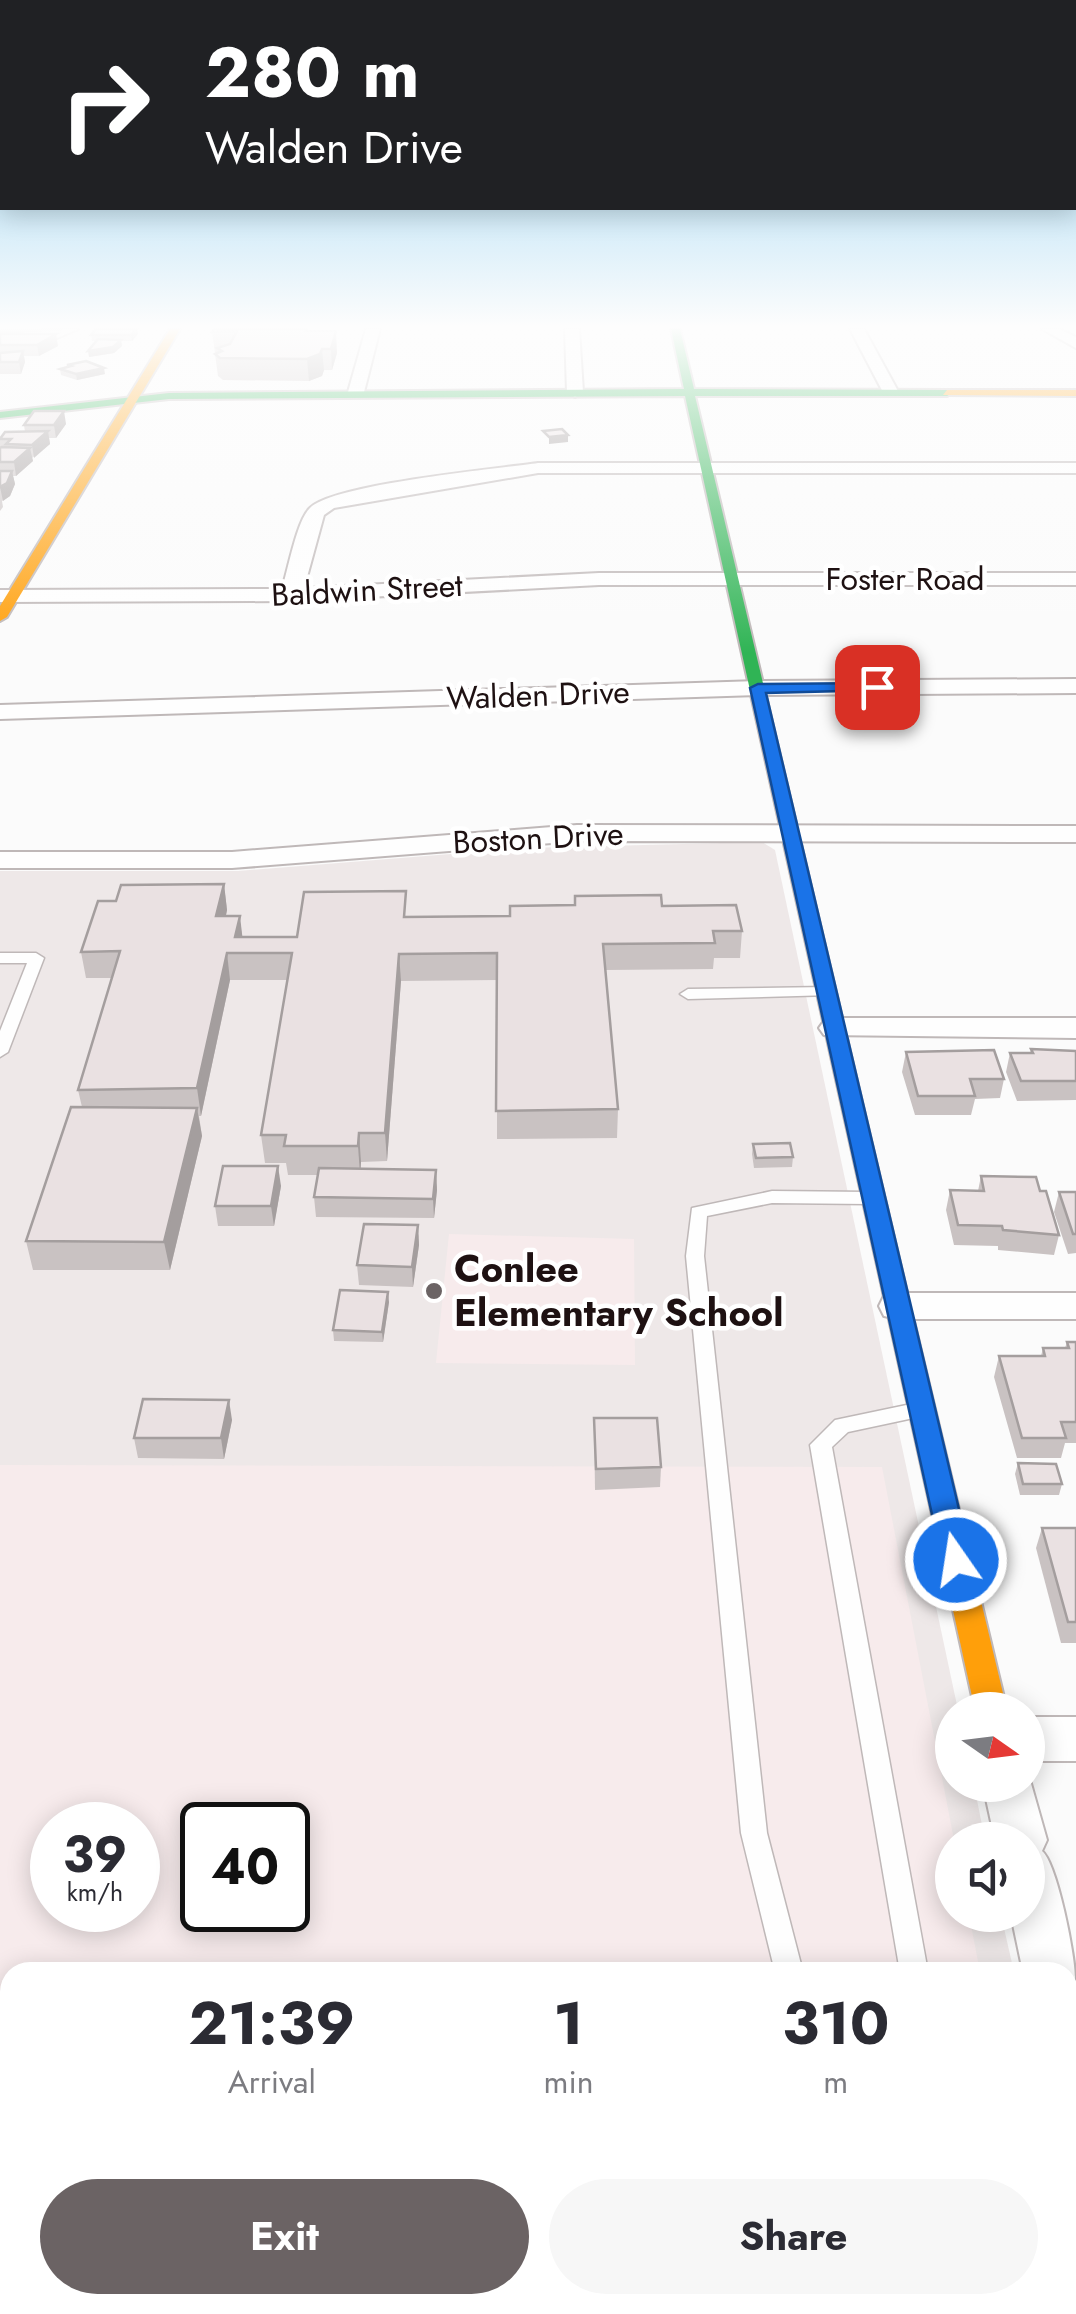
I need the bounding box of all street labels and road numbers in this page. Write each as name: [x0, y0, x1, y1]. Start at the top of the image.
street label: Foster Road: [825, 556, 985, 602]
street label: Baldwin Street: [270, 562, 464, 618]
street label: Walden Drive: [446, 669, 630, 721]
street label: Boston Drive: [451, 811, 625, 865]

